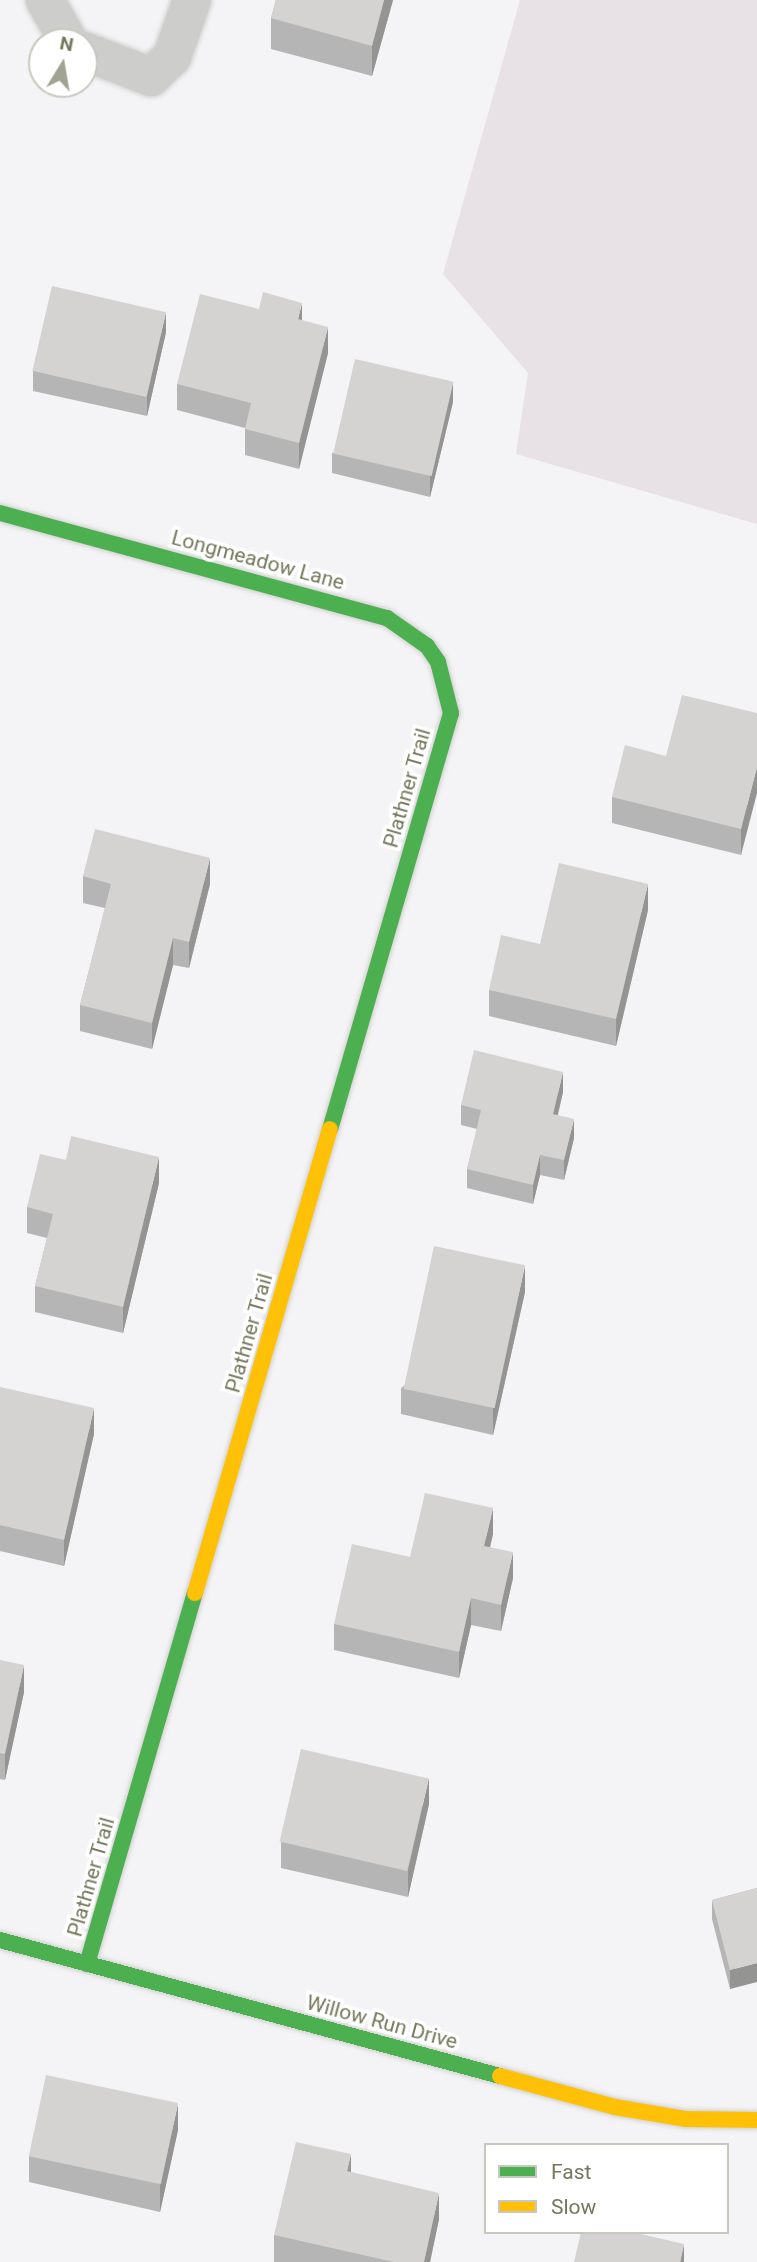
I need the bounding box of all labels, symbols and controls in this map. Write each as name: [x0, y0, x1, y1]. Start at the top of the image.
north arrow: [28, 28, 98, 98]
text: N: [58, 31, 75, 56]
street label: Longmeadow Lane: [169, 525, 347, 595]
street label: Plathner Trail: [378, 725, 436, 851]
street label: Plathner Trail: [220, 1270, 278, 1396]
street label: Plathner Trail: [62, 1814, 120, 1940]
street label: Willow Run Drive: [304, 1990, 460, 2054]
legend: [484, 2143, 729, 2234]
text: Fast: [551, 2160, 591, 2184]
text: Slow: [551, 2195, 596, 2219]

